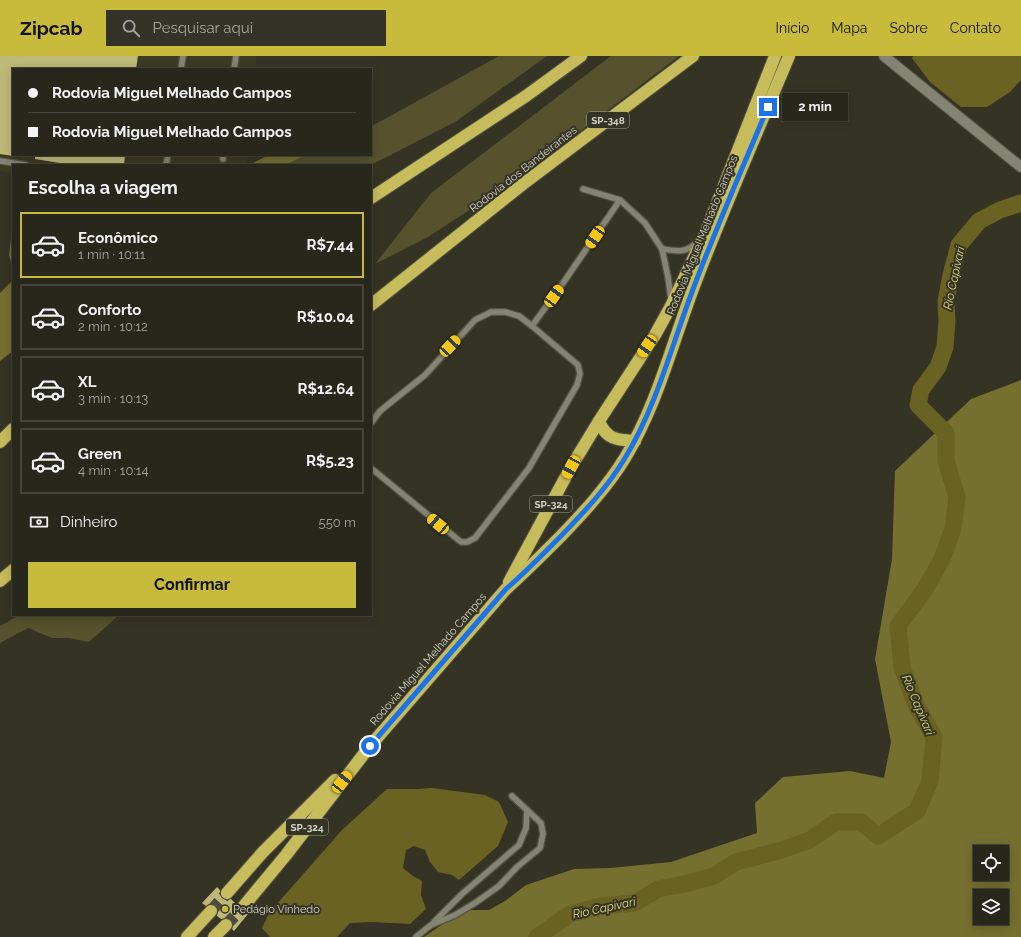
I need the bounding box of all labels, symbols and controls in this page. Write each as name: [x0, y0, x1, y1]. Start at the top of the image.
search box: [106, 10, 386, 46]
text: Zipcab: [20, 17, 82, 39]
icon: search: [120, 17, 142, 39]
text: Pesquisar aqui: [152, 19, 253, 37]
text: Início: [776, 20, 809, 36]
text: Mapa: [831, 20, 867, 36]
text: Sobre: [889, 20, 928, 36]
text: Contato: [950, 20, 1001, 36]
text: Rodovia Miguel Melhado Campos: [52, 84, 292, 102]
callout: 2 min: [782, 93, 848, 121]
route end: [759, 98, 777, 116]
text: 2 min: [798, 99, 832, 114]
road number: SP-348: [587, 112, 629, 128]
text: Rodovia Miguel Melhado Campos: [52, 123, 292, 141]
street label: Rodovia dos Bandeirantes: [467, 124, 579, 215]
street label: Rodovia Miguel Melhado Campos: [664, 153, 741, 317]
text: Escolha a viagem: [28, 177, 178, 198]
car: [583, 224, 607, 250]
icon: car: [30, 227, 66, 263]
text: Econômico: [78, 229, 158, 247]
text: R$7.44: [306, 236, 354, 254]
water label: Rio Capivari: [940, 245, 968, 311]
text: 1 min · 10:11: [78, 247, 145, 262]
car: [542, 283, 566, 309]
icon: car: [30, 299, 66, 335]
text: Conforto: [78, 301, 141, 319]
text: R$10.04: [297, 308, 354, 326]
text: 2 min · 10:12: [78, 319, 148, 334]
car: [437, 333, 463, 359]
car: [635, 333, 659, 359]
icon: car: [30, 371, 66, 407]
text: XL: [78, 373, 96, 391]
text: R$12.64: [298, 380, 354, 398]
text: 3 min · 10:13: [78, 391, 148, 406]
icon: car: [30, 443, 66, 479]
text: Green: [78, 445, 122, 463]
text: R$5.23: [306, 452, 354, 470]
car: [560, 454, 582, 480]
text: 4 min · 10:14: [78, 463, 149, 478]
road number: SP-324: [530, 496, 572, 512]
icon: cash: [28, 511, 50, 533]
car: [425, 512, 451, 536]
text: Dinheiro: [60, 513, 118, 531]
text: 550 m: [319, 515, 356, 530]
button: Confirmar: [28, 562, 356, 608]
street label: Rodovia Miguel Melhado Campos: [367, 591, 489, 728]
water label: Rio Capivari: [899, 673, 937, 738]
route start: [361, 737, 379, 755]
car: [330, 769, 354, 795]
road number: SP-324: [286, 819, 328, 835]
map controls: [973, 845, 1009, 925]
button: locate: [973, 845, 1009, 881]
button: layers: [973, 889, 1009, 925]
water label: Rio Capivari: [571, 894, 637, 922]
place label: Pedágio Vinhedo: [233, 903, 320, 916]
marker: Pedágio Vinhedo: [220, 904, 230, 914]

